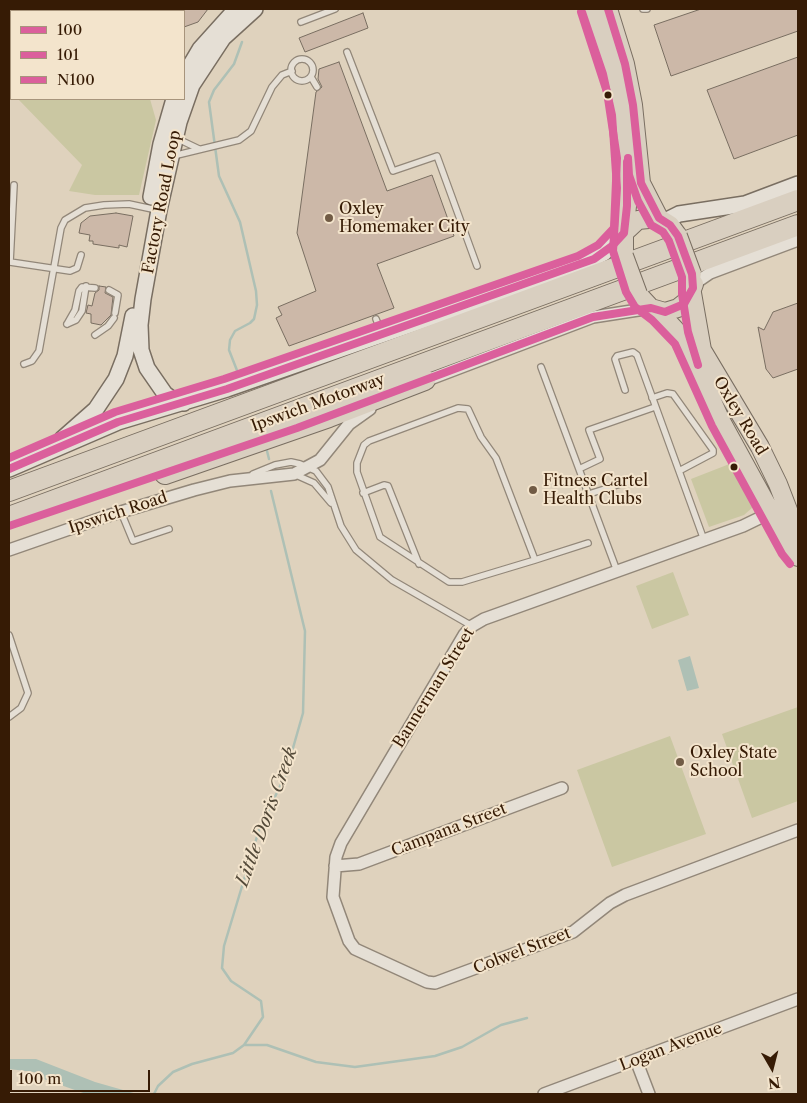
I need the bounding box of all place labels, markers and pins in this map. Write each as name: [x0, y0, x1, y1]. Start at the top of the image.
unlabelled marker: [603, 90, 613, 100]
place label: Oxley Homemaker City: [339, 199, 470, 237]
marker: Oxley Homemaker City: [323, 212, 335, 224]
unlabelled marker: [729, 462, 739, 472]
place label: Fitness Cartel Health Clubs: [543, 471, 648, 509]
marker: Fitness Cartel Health Clubs: [527, 484, 539, 496]
place label: Oxley State School: [690, 743, 777, 781]
marker: Oxley State School: [674, 756, 686, 768]

